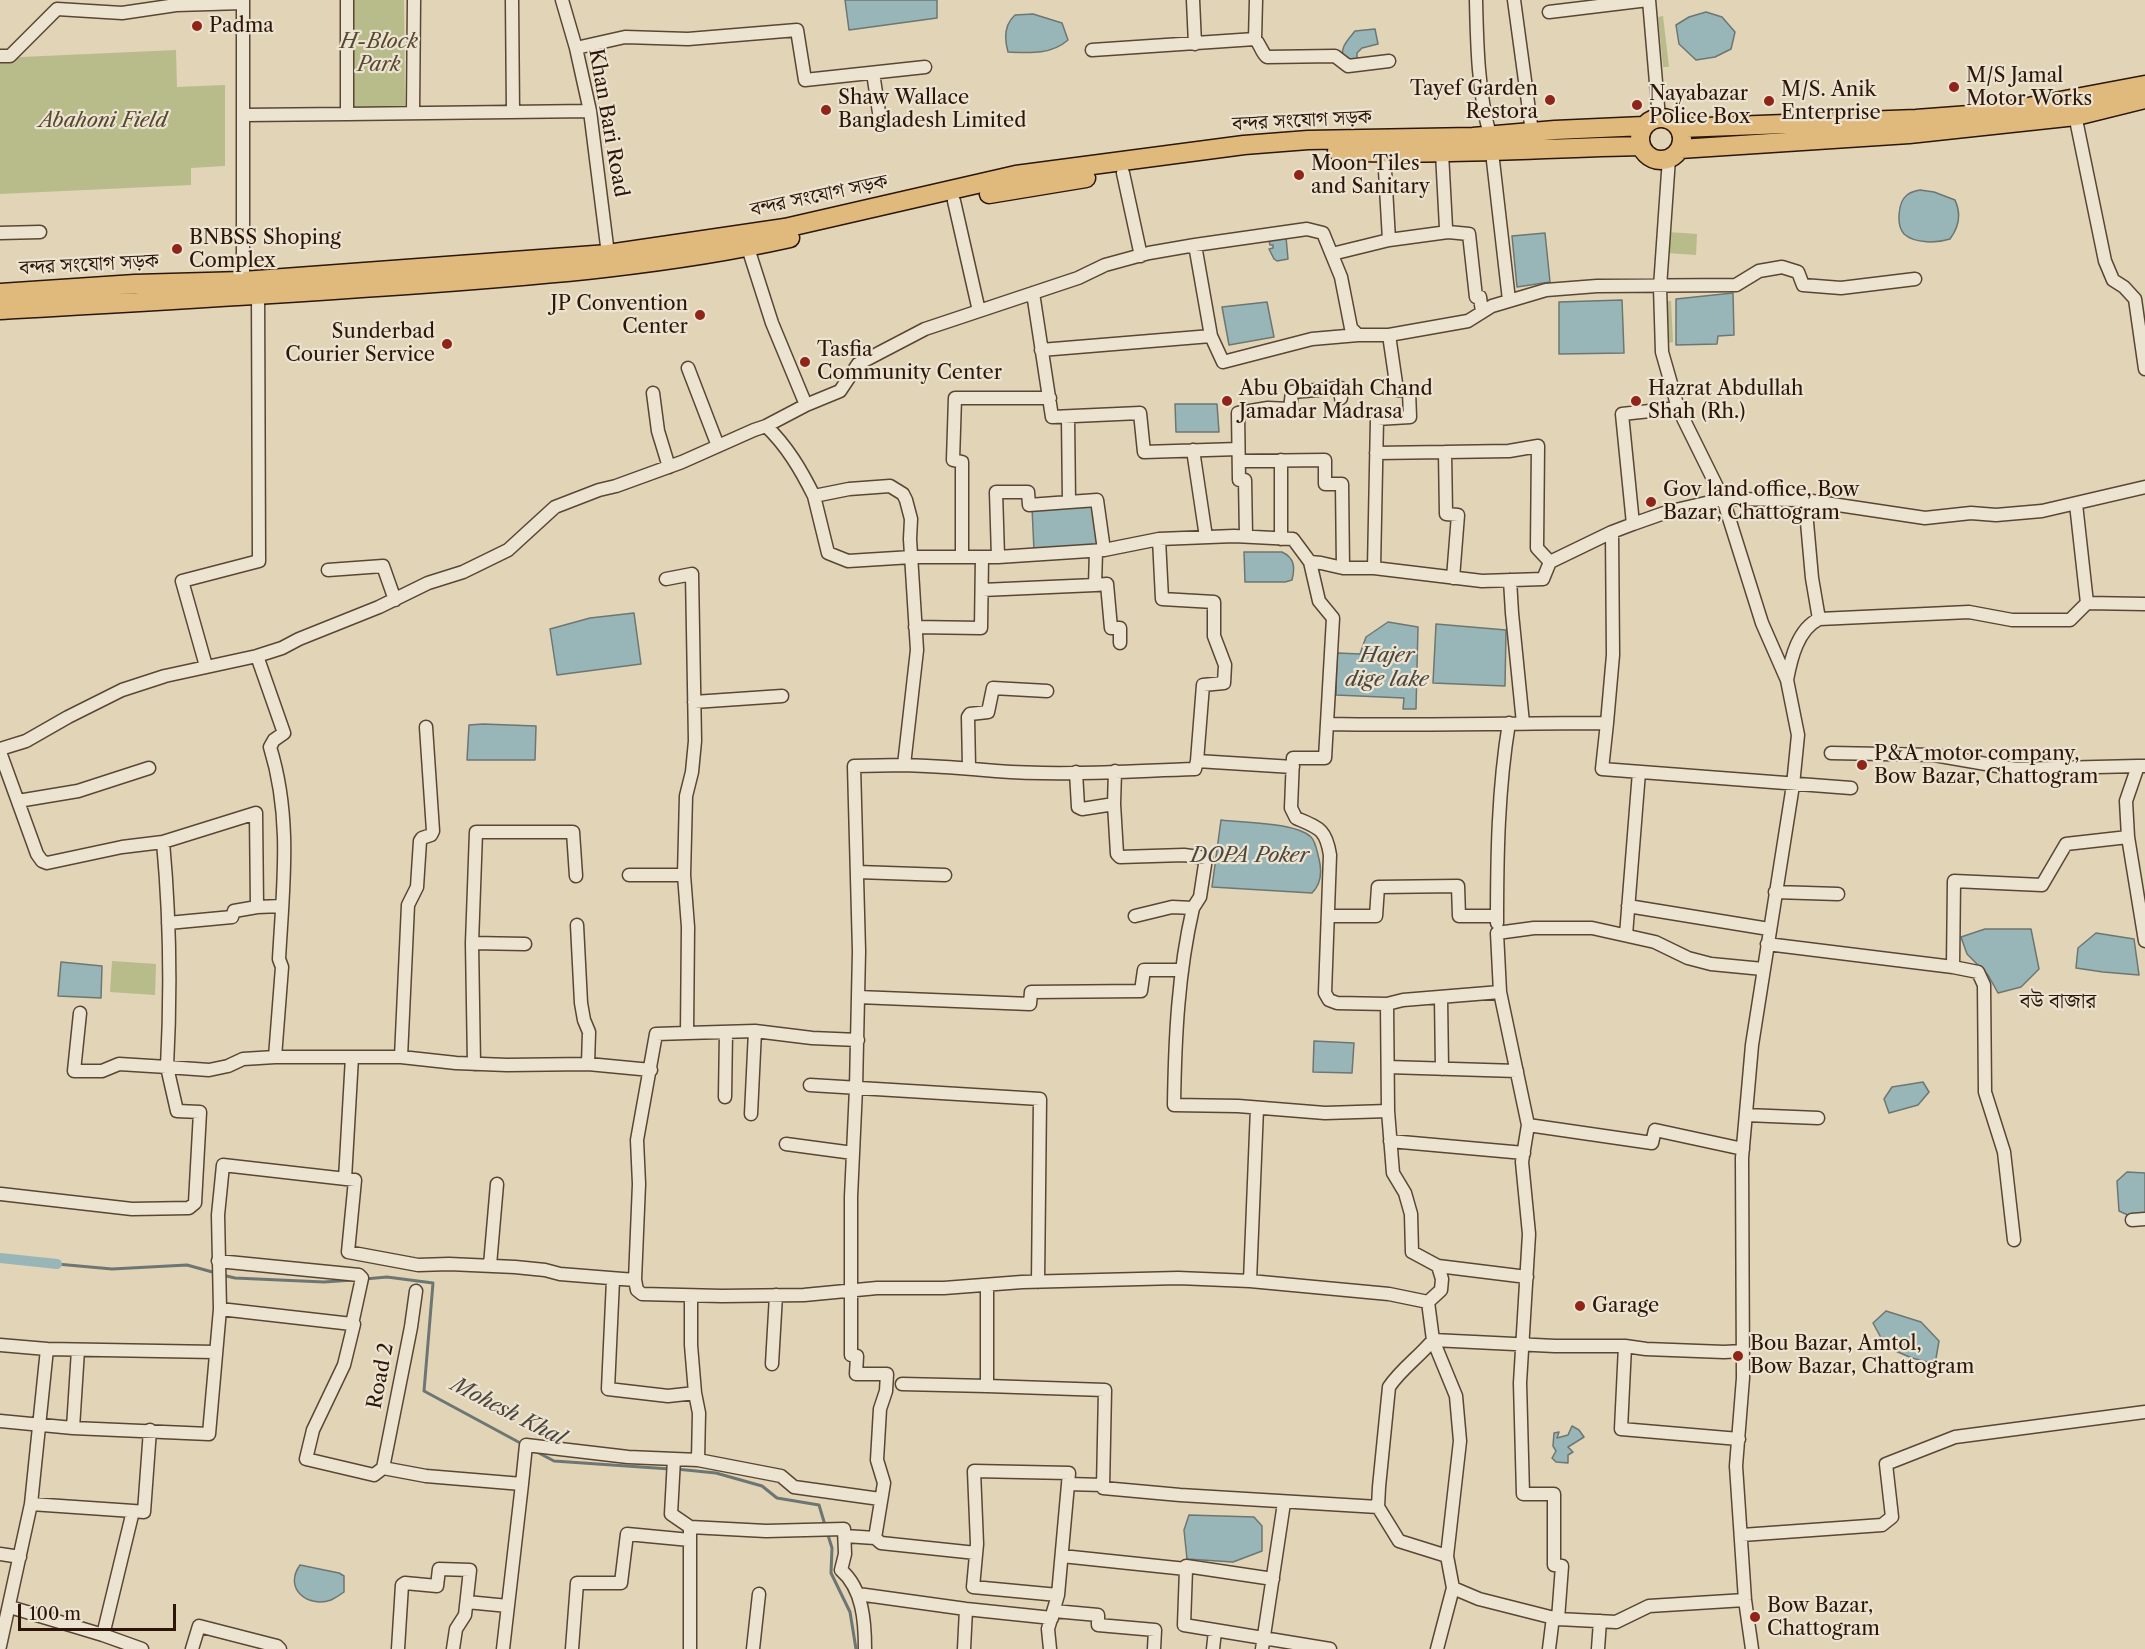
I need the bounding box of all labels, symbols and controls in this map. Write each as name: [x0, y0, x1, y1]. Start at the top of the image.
place label: Padma: [209, 14, 274, 38]
marker: Padma: [190, 19, 204, 33]
park label: H-Block Park: [340, 30, 418, 77]
street label: Khan Bari Road: [583, 47, 633, 199]
place label: M/S Jamal Motor Works: [1966, 64, 2092, 111]
place label: Tayef Garden Restora: [1410, 77, 1538, 124]
place label: M/S. Anik Enterprise: [1781, 78, 1881, 125]
marker: M/S Jamal Motor Works: [1947, 80, 1961, 94]
place label: Nayabazar Police Box: [1649, 82, 1750, 129]
place label: Shaw Wallace Bangladesh Limited: [838, 86, 1026, 133]
marker: Tayef Garden Restora: [1543, 93, 1557, 107]
marker: M/S. Anik Enterprise: [1762, 94, 1776, 108]
marker: Nayabazar Police Box: [1630, 98, 1644, 112]
marker: Shaw Wallace Bangladesh Limited: [819, 103, 833, 117]
street label: বন্দর সংযোগ সড়ক: [1232, 105, 1372, 137]
park label: Abahoni Field: [39, 109, 167, 133]
place label: Moon Tiles and Sanitary: [1311, 152, 1430, 199]
marker: Moon Tiles and Sanitary: [1292, 168, 1306, 182]
street label: বন্দর সংযোগ সড়ক: [748, 170, 890, 222]
place label: BNBSS Shoping Complex: [189, 226, 341, 273]
marker: BNBSS Shoping Complex: [170, 242, 184, 256]
street label: বন্দর সংযোগ সড়ক: [19, 249, 159, 281]
place label: JP Convention Center: [551, 292, 688, 339]
marker: JP Convention Center: [693, 308, 707, 322]
place label: Sunderbad Courier Service: [285, 320, 435, 367]
marker: Sunderbad Courier Service: [440, 337, 454, 351]
place label: Tasfia Community Center: [817, 338, 1002, 385]
marker: Tasfia Community Center: [798, 355, 812, 369]
place label: Abu Obaidah Chand Jamadar Madrasa: [1239, 377, 1433, 424]
place label: Hazrat Abdullah Shah (Rh.): [1648, 377, 1803, 424]
marker: Abu Obaidah Chand Jamadar Madrasa: [1220, 394, 1234, 408]
marker: Hazrat Abdullah Shah (Rh.): [1629, 394, 1643, 408]
place label: Gov land office, Bow Bazar, Chattogram: [1663, 478, 1859, 525]
marker: Gov land office, Bow Bazar, Chattogram: [1644, 495, 1658, 509]
water label: Hajer dige lake: [1345, 643, 1429, 693]
place label: P&A motor company, Bow Bazar, Chattogram: [1874, 742, 2098, 789]
marker: P&A motor company, Bow Bazar, Chattogram: [1855, 758, 1869, 772]
water label: DOPA Poker: [1191, 843, 1309, 869]
district label: বউ বাজার: [2020, 989, 2096, 1015]
place label: Garage: [1592, 1294, 1659, 1318]
marker: Garage: [1573, 1299, 1587, 1313]
place label: Bou Bazar, Amtol, Bow Bazar, Chattogram: [1750, 1332, 1974, 1379]
street label: Road 2: [363, 1341, 399, 1411]
marker: Bou Bazar, Amtol, Bow Bazar, Chattogram: [1731, 1349, 1745, 1363]
water label: Mohesh Khal: [447, 1372, 569, 1452]
scale bar: [21, 1592, 178, 1630]
place label: Bow Bazar, Chattogram: [1767, 1594, 1880, 1641]
text: 100 m: [29, 1603, 81, 1625]
marker: Bow Bazar, Chattogram: [1748, 1610, 1762, 1624]

